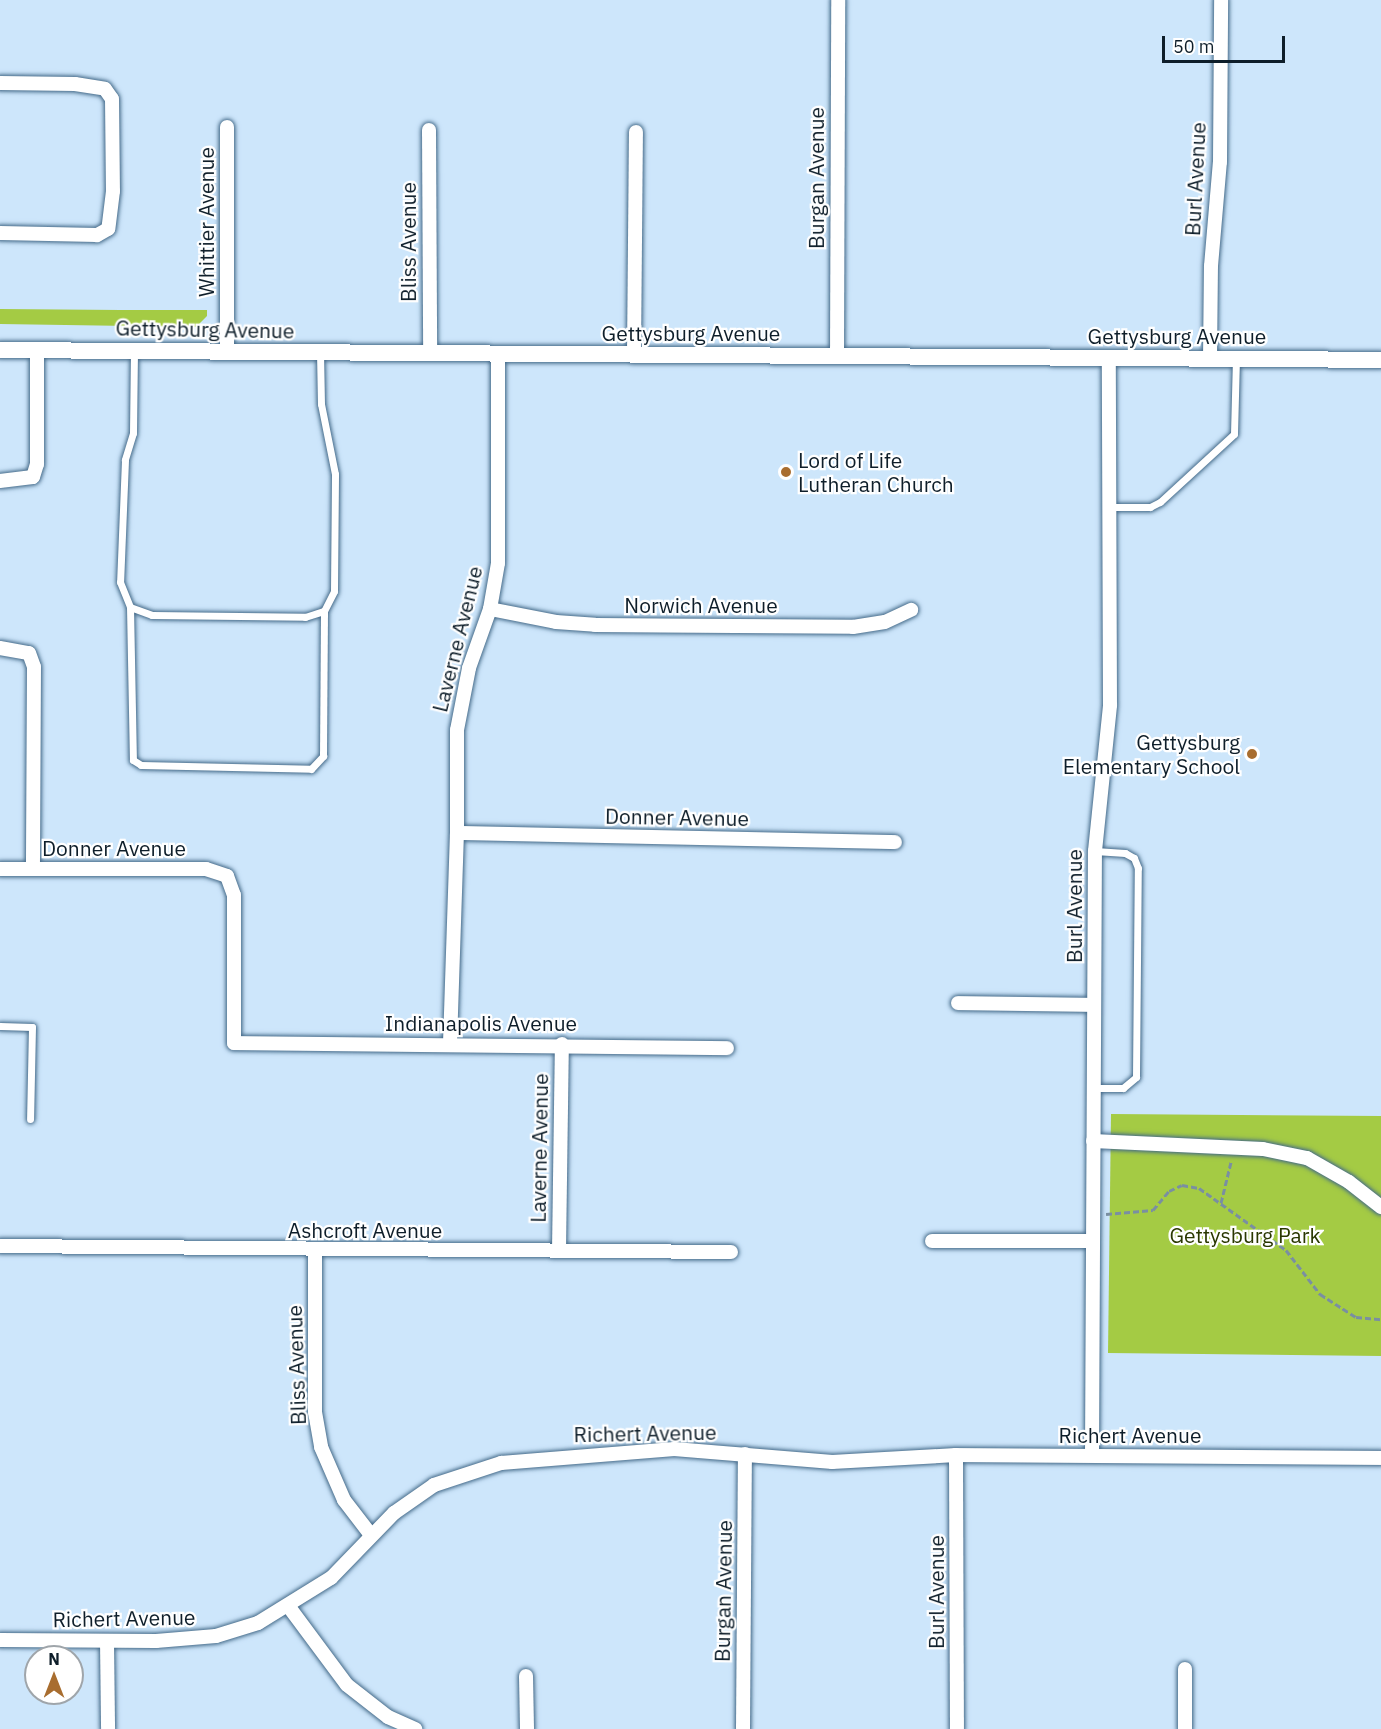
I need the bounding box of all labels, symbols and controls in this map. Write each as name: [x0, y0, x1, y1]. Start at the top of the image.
scale bar: [1165, 24, 1288, 62]
text: 50 m: [1173, 35, 1215, 58]
street label: Burgan Avenue: [803, 107, 829, 249]
street label: Burl Avenue: [1179, 121, 1211, 237]
street label: Whittier Avenue: [193, 147, 219, 297]
street label: Bliss Avenue: [395, 182, 421, 302]
street label: Gettysburg Avenue: [115, 315, 295, 343]
street label: Gettysburg Avenue: [602, 320, 780, 346]
street label: Gettysburg Avenue: [1088, 323, 1266, 349]
place label: Lord of Life Lutheran Church: [798, 447, 954, 497]
marker: Lord of Life Lutheran Church: [779, 465, 793, 479]
street label: Laverne Avenue: [427, 563, 487, 715]
street label: Norwich Avenue: [624, 592, 778, 618]
place label: Gettysburg Elementary School: [1063, 729, 1240, 779]
marker: Gettysburg Elementary School: [1245, 747, 1259, 761]
street label: Donner Avenue: [605, 803, 749, 831]
street label: Donner Avenue: [42, 835, 186, 861]
street label: Burl Avenue: [1061, 849, 1087, 963]
street label: Indianapolis Avenue: [385, 1010, 577, 1036]
street label: Laverne Avenue: [525, 1073, 553, 1223]
street label: Ashcroft Avenue: [288, 1217, 442, 1243]
park label: Gettysburg Park: [1169, 1222, 1321, 1248]
street label: Bliss Avenue: [281, 1305, 311, 1425]
street label: Richert Avenue: [573, 1419, 717, 1447]
street label: Richert Avenue: [1059, 1422, 1201, 1448]
street label: Burgan Avenue: [709, 1520, 737, 1662]
street label: Burl Avenue: [923, 1535, 949, 1649]
street label: Richert Avenue: [52, 1604, 196, 1632]
north arrow: [24, 1645, 84, 1705]
text: N: [48, 1649, 60, 1669]

